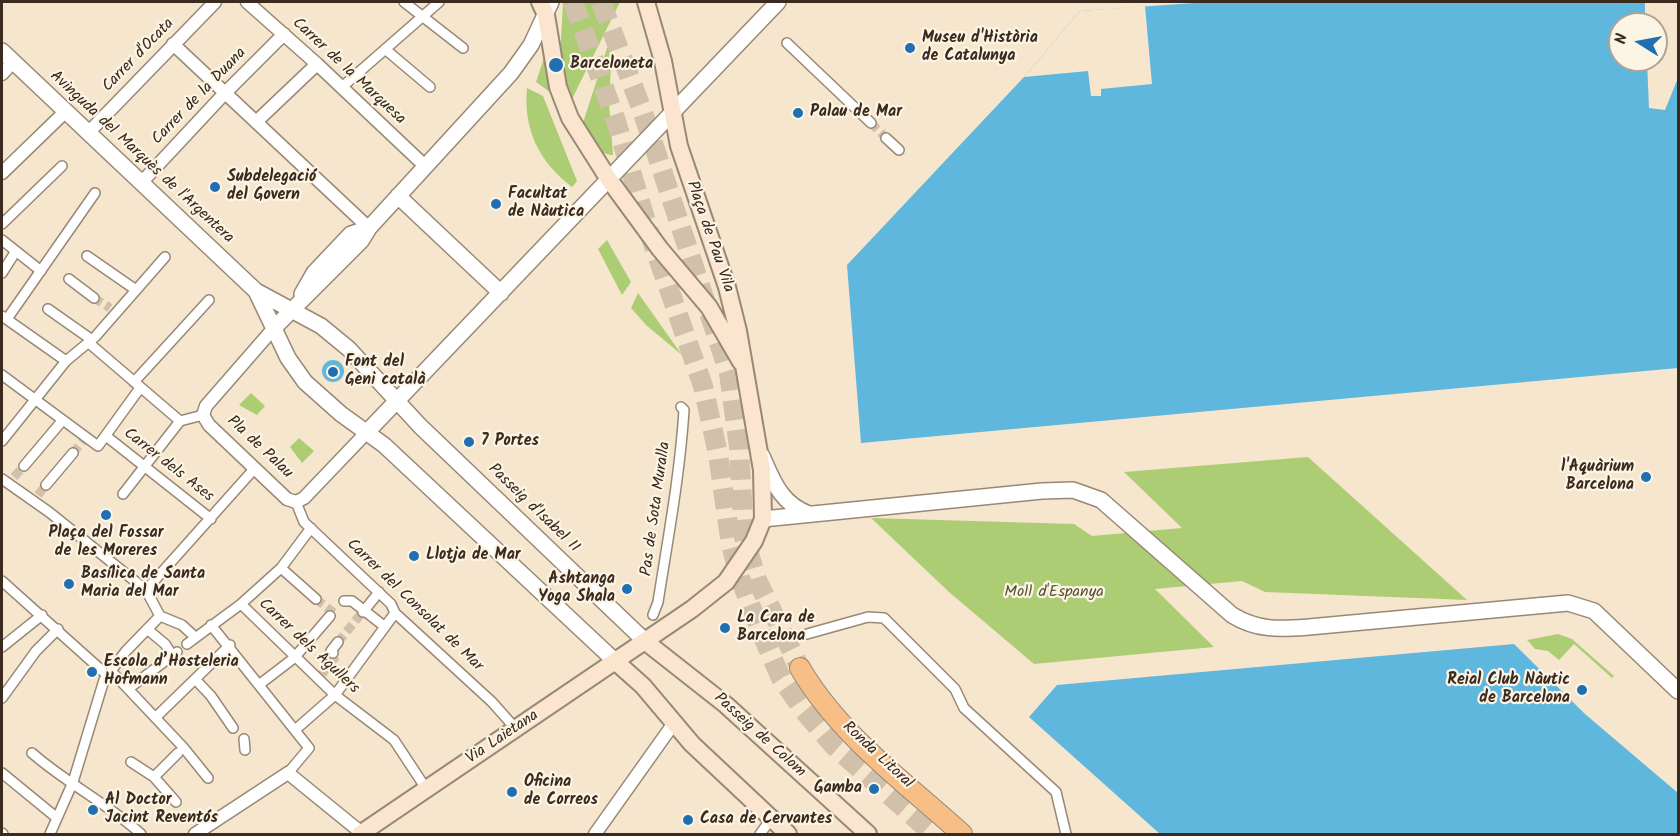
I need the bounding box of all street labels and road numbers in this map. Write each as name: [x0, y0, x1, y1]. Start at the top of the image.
street label: Carrer de la Marquesa: [287, 14, 409, 130]
street label: Carrer d'Ocata: [99, 15, 179, 97]
street label: Carrer de la Duana: [149, 44, 251, 150]
street label: Avinguda del Marquès de l'Argentera: [45, 67, 237, 249]
street label: Plaça de Pau Vila: [681, 179, 737, 295]
street label: Pla de Palau: [222, 413, 296, 483]
street label: Carrer dels Ases: [119, 425, 217, 507]
street label: Pas de Sota Muralla: [638, 441, 676, 577]
street label: Passeig d'Isabel II: [483, 460, 583, 558]
street label: Carrer del Consolat de Mar: [342, 536, 486, 676]
street label: Carrer dels Agullers: [254, 595, 362, 699]
street label: Passeig de Colom: [709, 690, 809, 782]
street label: Via Laietana: [463, 707, 543, 769]
street label: Ronda Litoral: [838, 718, 916, 794]

